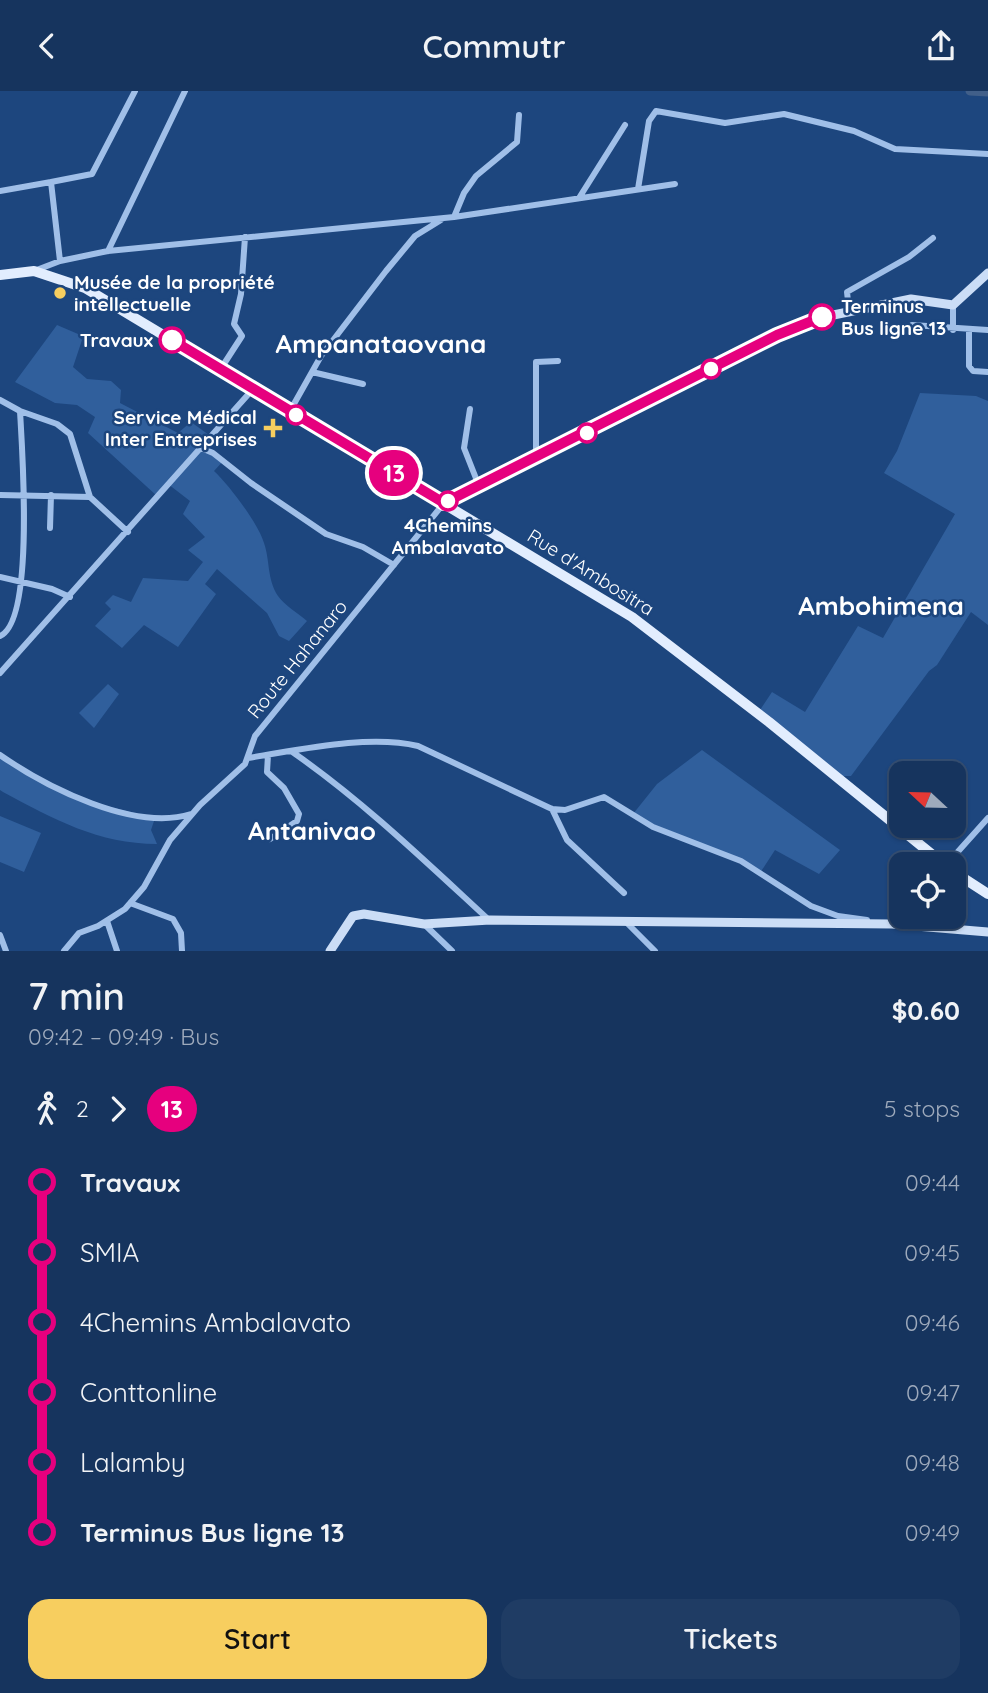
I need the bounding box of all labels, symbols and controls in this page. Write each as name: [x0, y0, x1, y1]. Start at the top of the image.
text: Commutr: [422, 26, 566, 66]
icon: back: [28, 27, 66, 65]
icon: share: [922, 27, 960, 65]
place label: Musée de la propriété intellectuelle: [74, 270, 275, 316]
marker: Musée de la propriété intellectuelle: [52, 285, 68, 301]
place label: Terminus Bus ligne 13: [841, 294, 946, 340]
marker: Terminus Bus ligne 13: [809, 304, 835, 330]
marker: Travaux: [159, 327, 185, 353]
district label: Ampanataovana: [276, 327, 486, 360]
place label: Travaux: [80, 328, 153, 352]
unlabelled marker: [701, 359, 721, 379]
place label: Service Médical Inter Entreprises: [105, 405, 257, 451]
unlabelled marker: [286, 405, 306, 425]
marker: Service Médical Inter Entreprises: [263, 418, 283, 438]
unlabelled marker: [577, 423, 597, 443]
line badge: 13: [362, 450, 426, 496]
text: 13: [383, 458, 405, 488]
marker: 4Chemins Ambalavato: [438, 491, 458, 511]
place label: 4Chemins Ambalavato: [392, 513, 504, 559]
street label: Rue d'Ambositra: [523, 523, 659, 621]
district label: Ambohimena: [798, 589, 964, 622]
street label: Route Hahanaro: [242, 595, 352, 723]
north arrow: [889, 761, 966, 838]
map controls: [889, 761, 966, 929]
district label: Antanivao: [248, 814, 376, 847]
button: locate: [889, 852, 966, 929]
text: 7 min: [28, 972, 125, 1020]
text: $0.60: [892, 994, 960, 1027]
text: 09:42 – 09:49 · Bus: [28, 1022, 219, 1051]
icon: walk: [28, 1090, 66, 1128]
icon: forward: [99, 1090, 137, 1128]
text: 2: [76, 1094, 89, 1123]
text: 13: [161, 1094, 183, 1124]
text: 5 stops: [884, 1094, 960, 1123]
text: Travaux: [80, 1166, 180, 1199]
text: 09:44: [905, 1168, 960, 1197]
text: SMIA: [80, 1236, 139, 1269]
text: 09:45: [904, 1238, 960, 1267]
text: 4Chemins Ambalavato: [80, 1306, 351, 1339]
text: 09:46: [905, 1308, 960, 1337]
text: Conttonline: [80, 1376, 217, 1409]
text: 09:47: [906, 1378, 960, 1407]
text: Lalamby: [80, 1446, 186, 1479]
text: 09:48: [905, 1448, 960, 1477]
text: Terminus Bus ligne 13: [80, 1516, 345, 1549]
text: 09:49: [905, 1518, 960, 1547]
button: Start: [28, 1599, 487, 1679]
button: Tickets: [501, 1599, 960, 1679]

